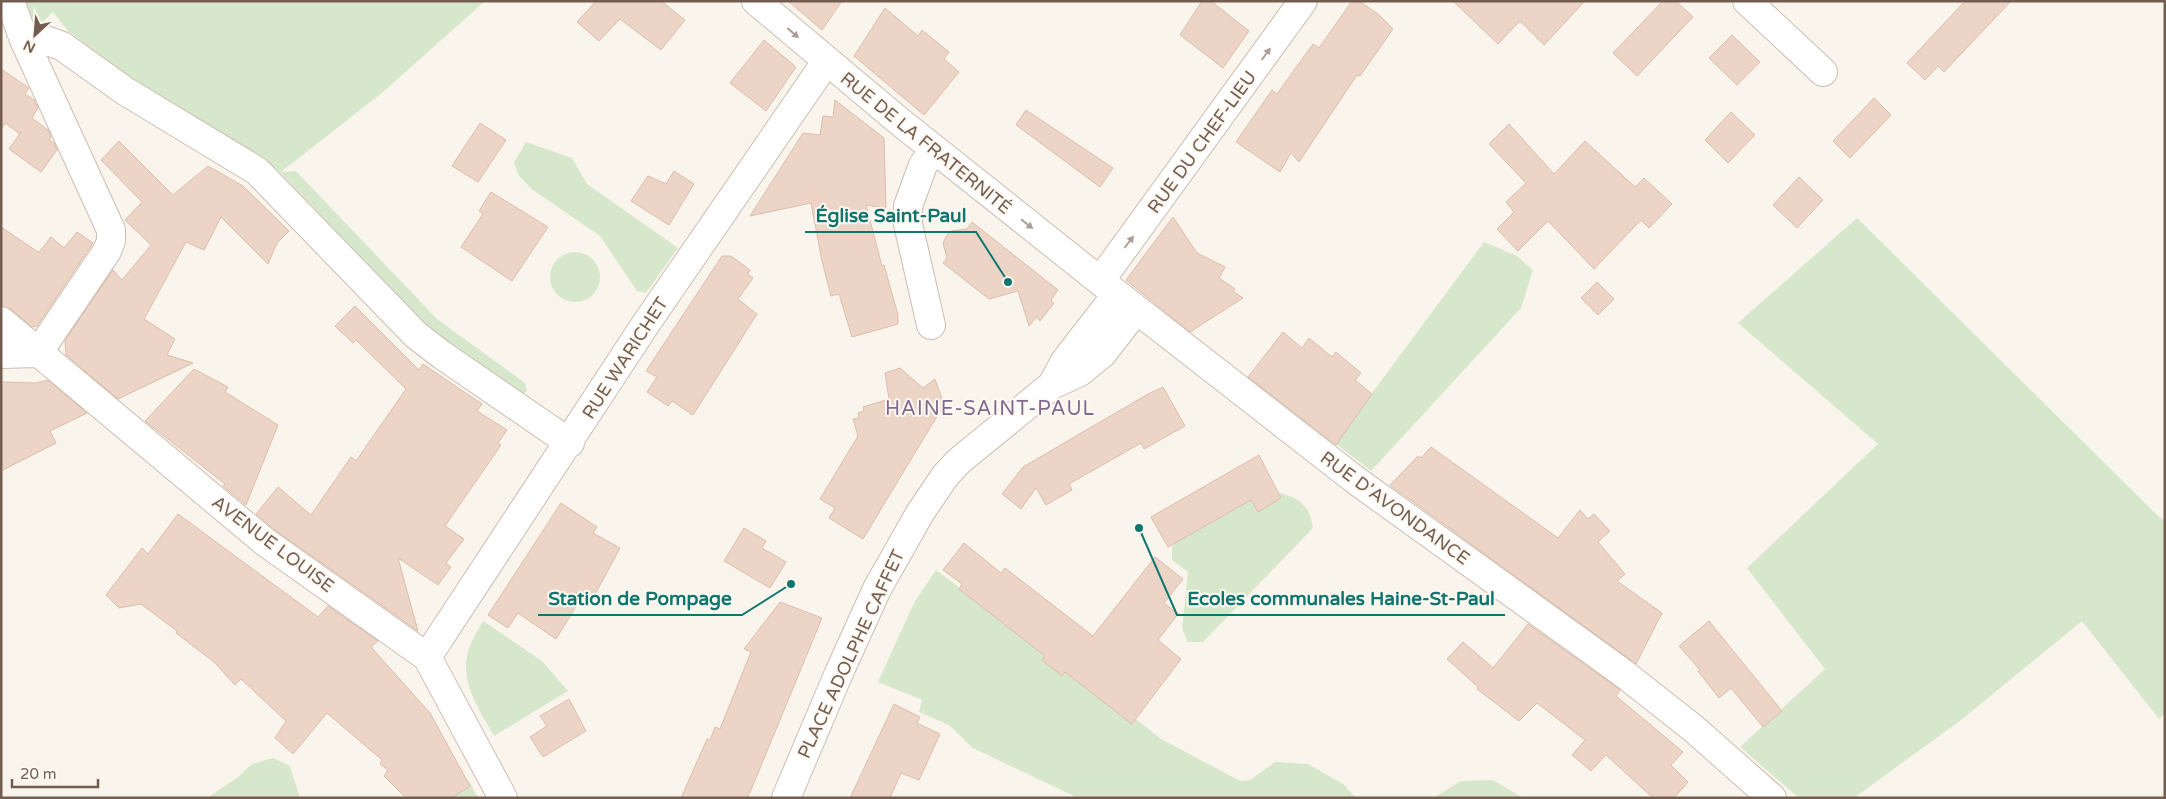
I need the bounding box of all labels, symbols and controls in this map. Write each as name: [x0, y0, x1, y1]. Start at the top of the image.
north arrow: [10, 10, 60, 60]
one-way arrow: [786, 28, 799, 39]
text: N: [21, 36, 38, 56]
one-way arrow: [1261, 48, 1271, 61]
street label: RUE DU CHEF-LIEU: [1143, 66, 1261, 218]
street label: RUE DE LA FRATERNITÉ: [836, 67, 1016, 219]
callout: Église Saint-Paul: [805, 198, 976, 232]
text: Église Saint-Paul: [816, 204, 966, 228]
one-way arrow: [1020, 219, 1033, 230]
one-way arrow: [1124, 235, 1134, 249]
street label: RUE WARICHET: [577, 293, 673, 423]
district label: HAINE-SAINT-PAUL: [885, 397, 1095, 421]
street label: RUE D'AVONDANCE: [1316, 446, 1474, 570]
street label: AVENUE LOUISE: [208, 491, 338, 597]
street label: PLACE ADOLPHE CAFFET: [793, 546, 909, 762]
callout: Station de Pompage: [538, 581, 742, 615]
callout: Ecoles communales Haine-St-Paul: [1177, 581, 1505, 615]
text: Station de Pompage: [548, 588, 732, 611]
text: Ecoles communales Haine-St-Paul: [1187, 588, 1495, 610]
scale bar: [12, 756, 99, 788]
text: 20 m: [20, 765, 57, 783]

